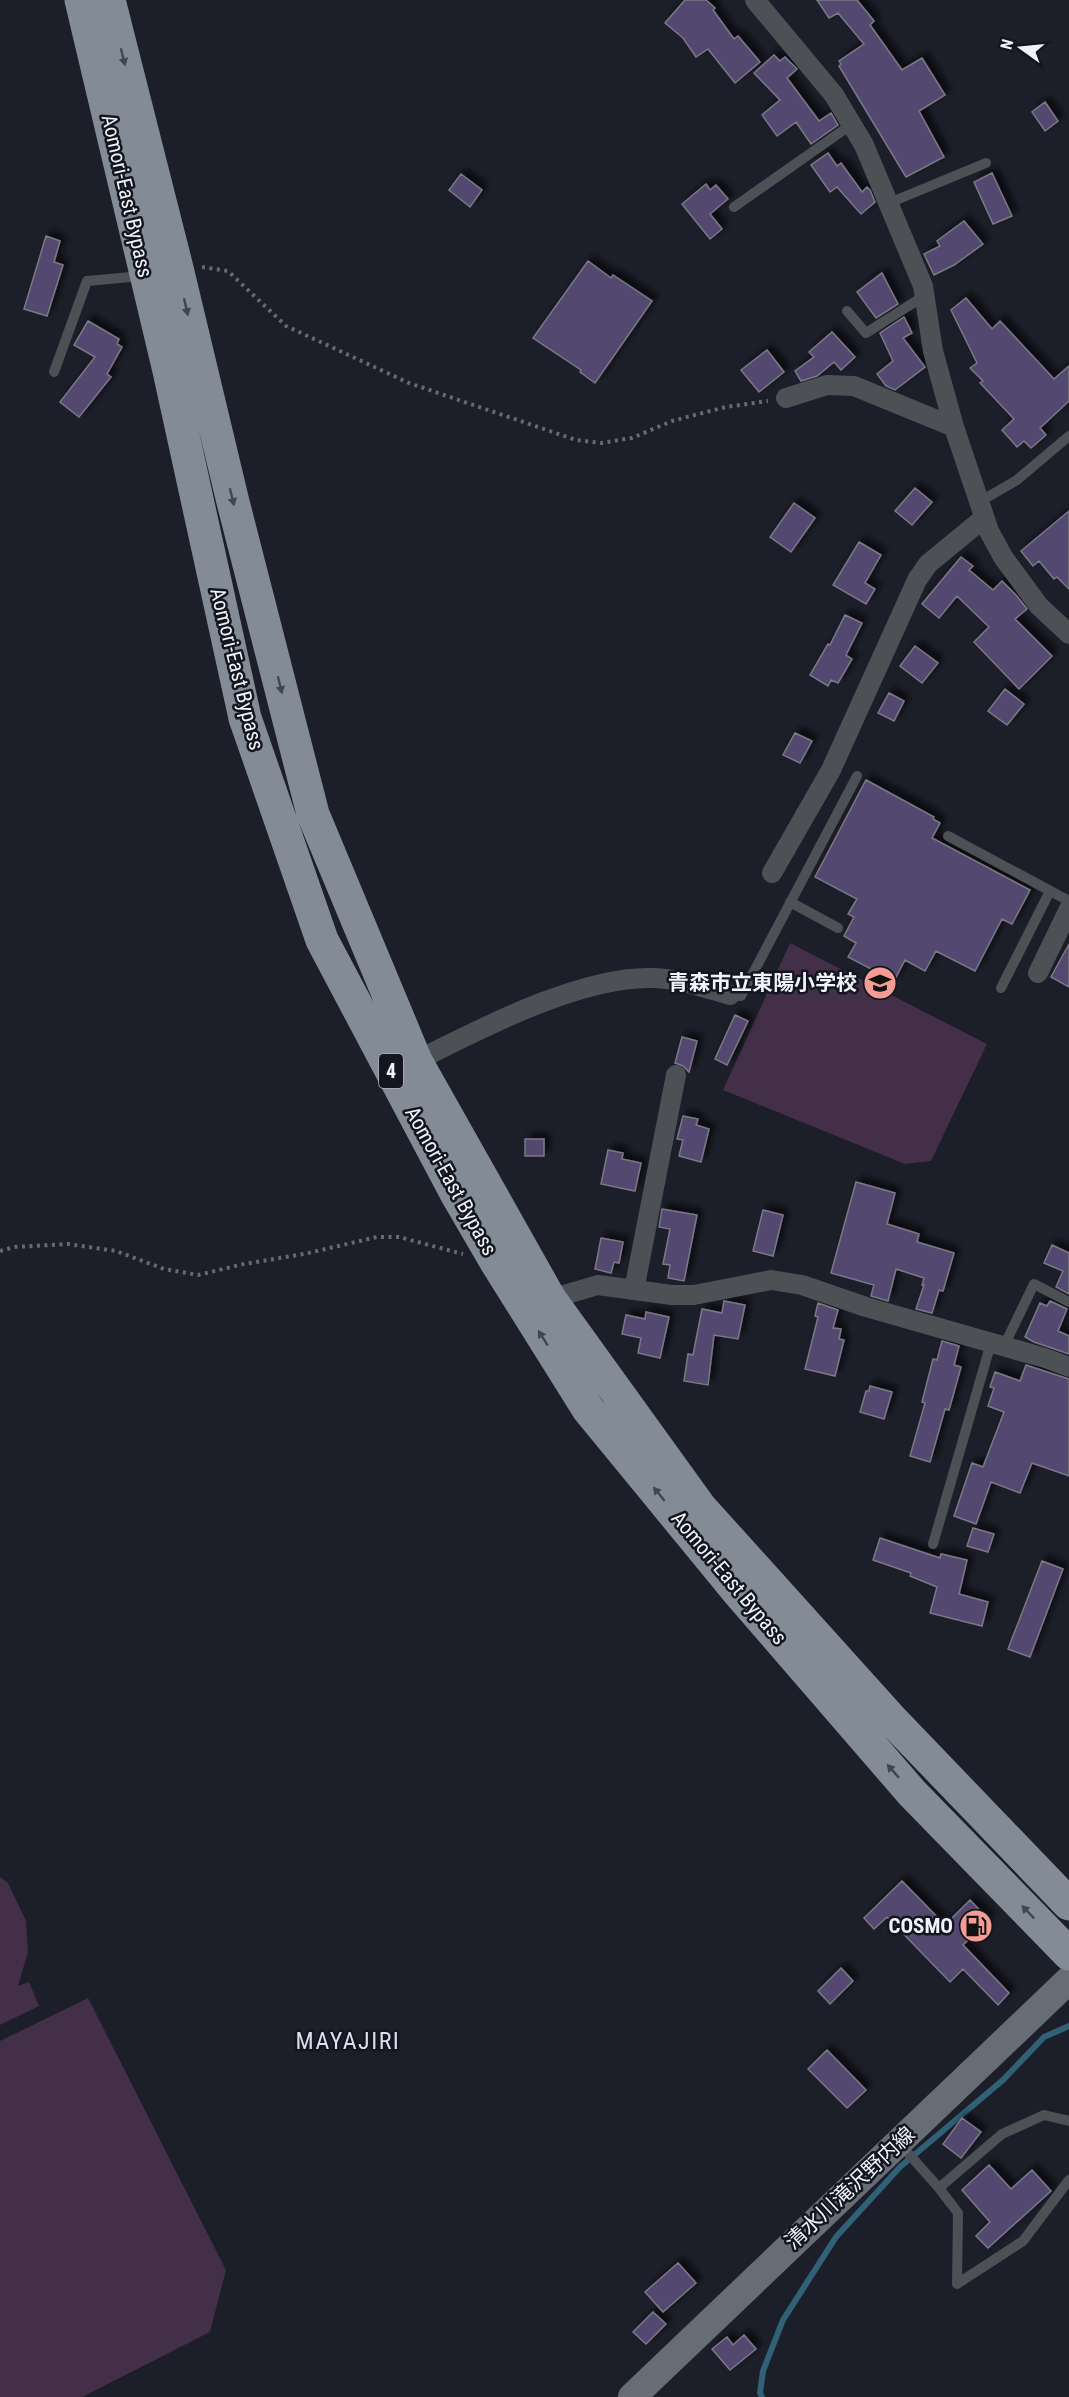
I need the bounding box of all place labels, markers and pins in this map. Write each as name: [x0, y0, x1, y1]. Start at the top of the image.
school or university icon: 青森市立東陽小学校: [862, 965, 898, 1001]
place label: 青森市立東陽小学校: [668, 971, 857, 995]
fuel station icon: COSMO: [958, 1908, 994, 1944]
place label: COSMO: [888, 1914, 953, 1938]

